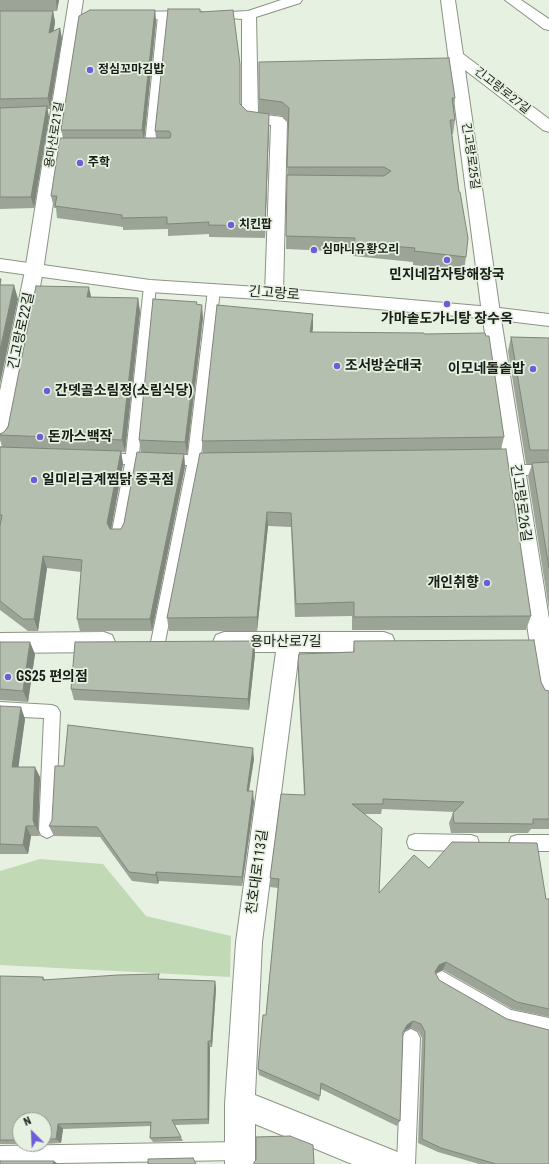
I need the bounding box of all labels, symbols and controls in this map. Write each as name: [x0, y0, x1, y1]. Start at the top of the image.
place label: 정심꼬마김밥: [98, 63, 164, 77]
marker: 정심꼬마김밥: [85, 65, 95, 75]
street label: 긴고랑로27길: [471, 65, 533, 117]
street label: 용마산로21길: [43, 101, 67, 169]
street label: 긴고랑로25길: [458, 122, 482, 190]
place label: 주학: [88, 156, 110, 170]
marker: 주학: [75, 158, 85, 168]
place label: 치킨팝: [239, 218, 272, 232]
marker: 치킨팝: [226, 220, 236, 230]
place label: 심마니유황오리: [322, 243, 399, 257]
marker: 심마니유황오리: [309, 245, 319, 255]
marker: 민지네감자탕해장국: [442, 255, 452, 265]
place label: 민지네감자탕해장국: [389, 267, 505, 283]
street label: 긴고랑로: [248, 284, 300, 304]
street label: 긴고랑로22길: [6, 291, 38, 371]
marker: 가마솥도가니탕 장수옥: [442, 299, 452, 309]
place label: 가마솥도가니탕 장수옥: [381, 311, 513, 327]
place label: 조서방순대국: [345, 358, 422, 374]
marker: 조서방순대국: [332, 361, 342, 371]
place label: 이모네돌솥밥: [448, 361, 525, 377]
marker: 이모네돌솥밥: [528, 364, 538, 374]
place label: 간뎃골소림정(소림식당): [55, 383, 193, 399]
marker: 간뎃골소림정(소림식당): [42, 386, 52, 396]
place label: 돈까스백작: [48, 429, 112, 445]
marker: 돈까스백작: [35, 432, 45, 442]
street label: 긴고랑로26길: [506, 463, 534, 543]
place label: 일미리금계찜닭 중곡점: [42, 472, 174, 488]
marker: 일미리금계찜닭 중곡점: [29, 475, 39, 485]
place label: 개인취향: [427, 575, 479, 591]
marker: 개인취향: [482, 578, 492, 588]
street label: 용마산로7길: [250, 634, 322, 650]
place label: GS25 편의점: [16, 669, 88, 685]
marker: GS25 편의점: [3, 672, 13, 682]
street label: 천호대로113길: [244, 829, 272, 915]
north arrow: [12, 1112, 52, 1152]
text: N: [22, 1114, 33, 1129]

